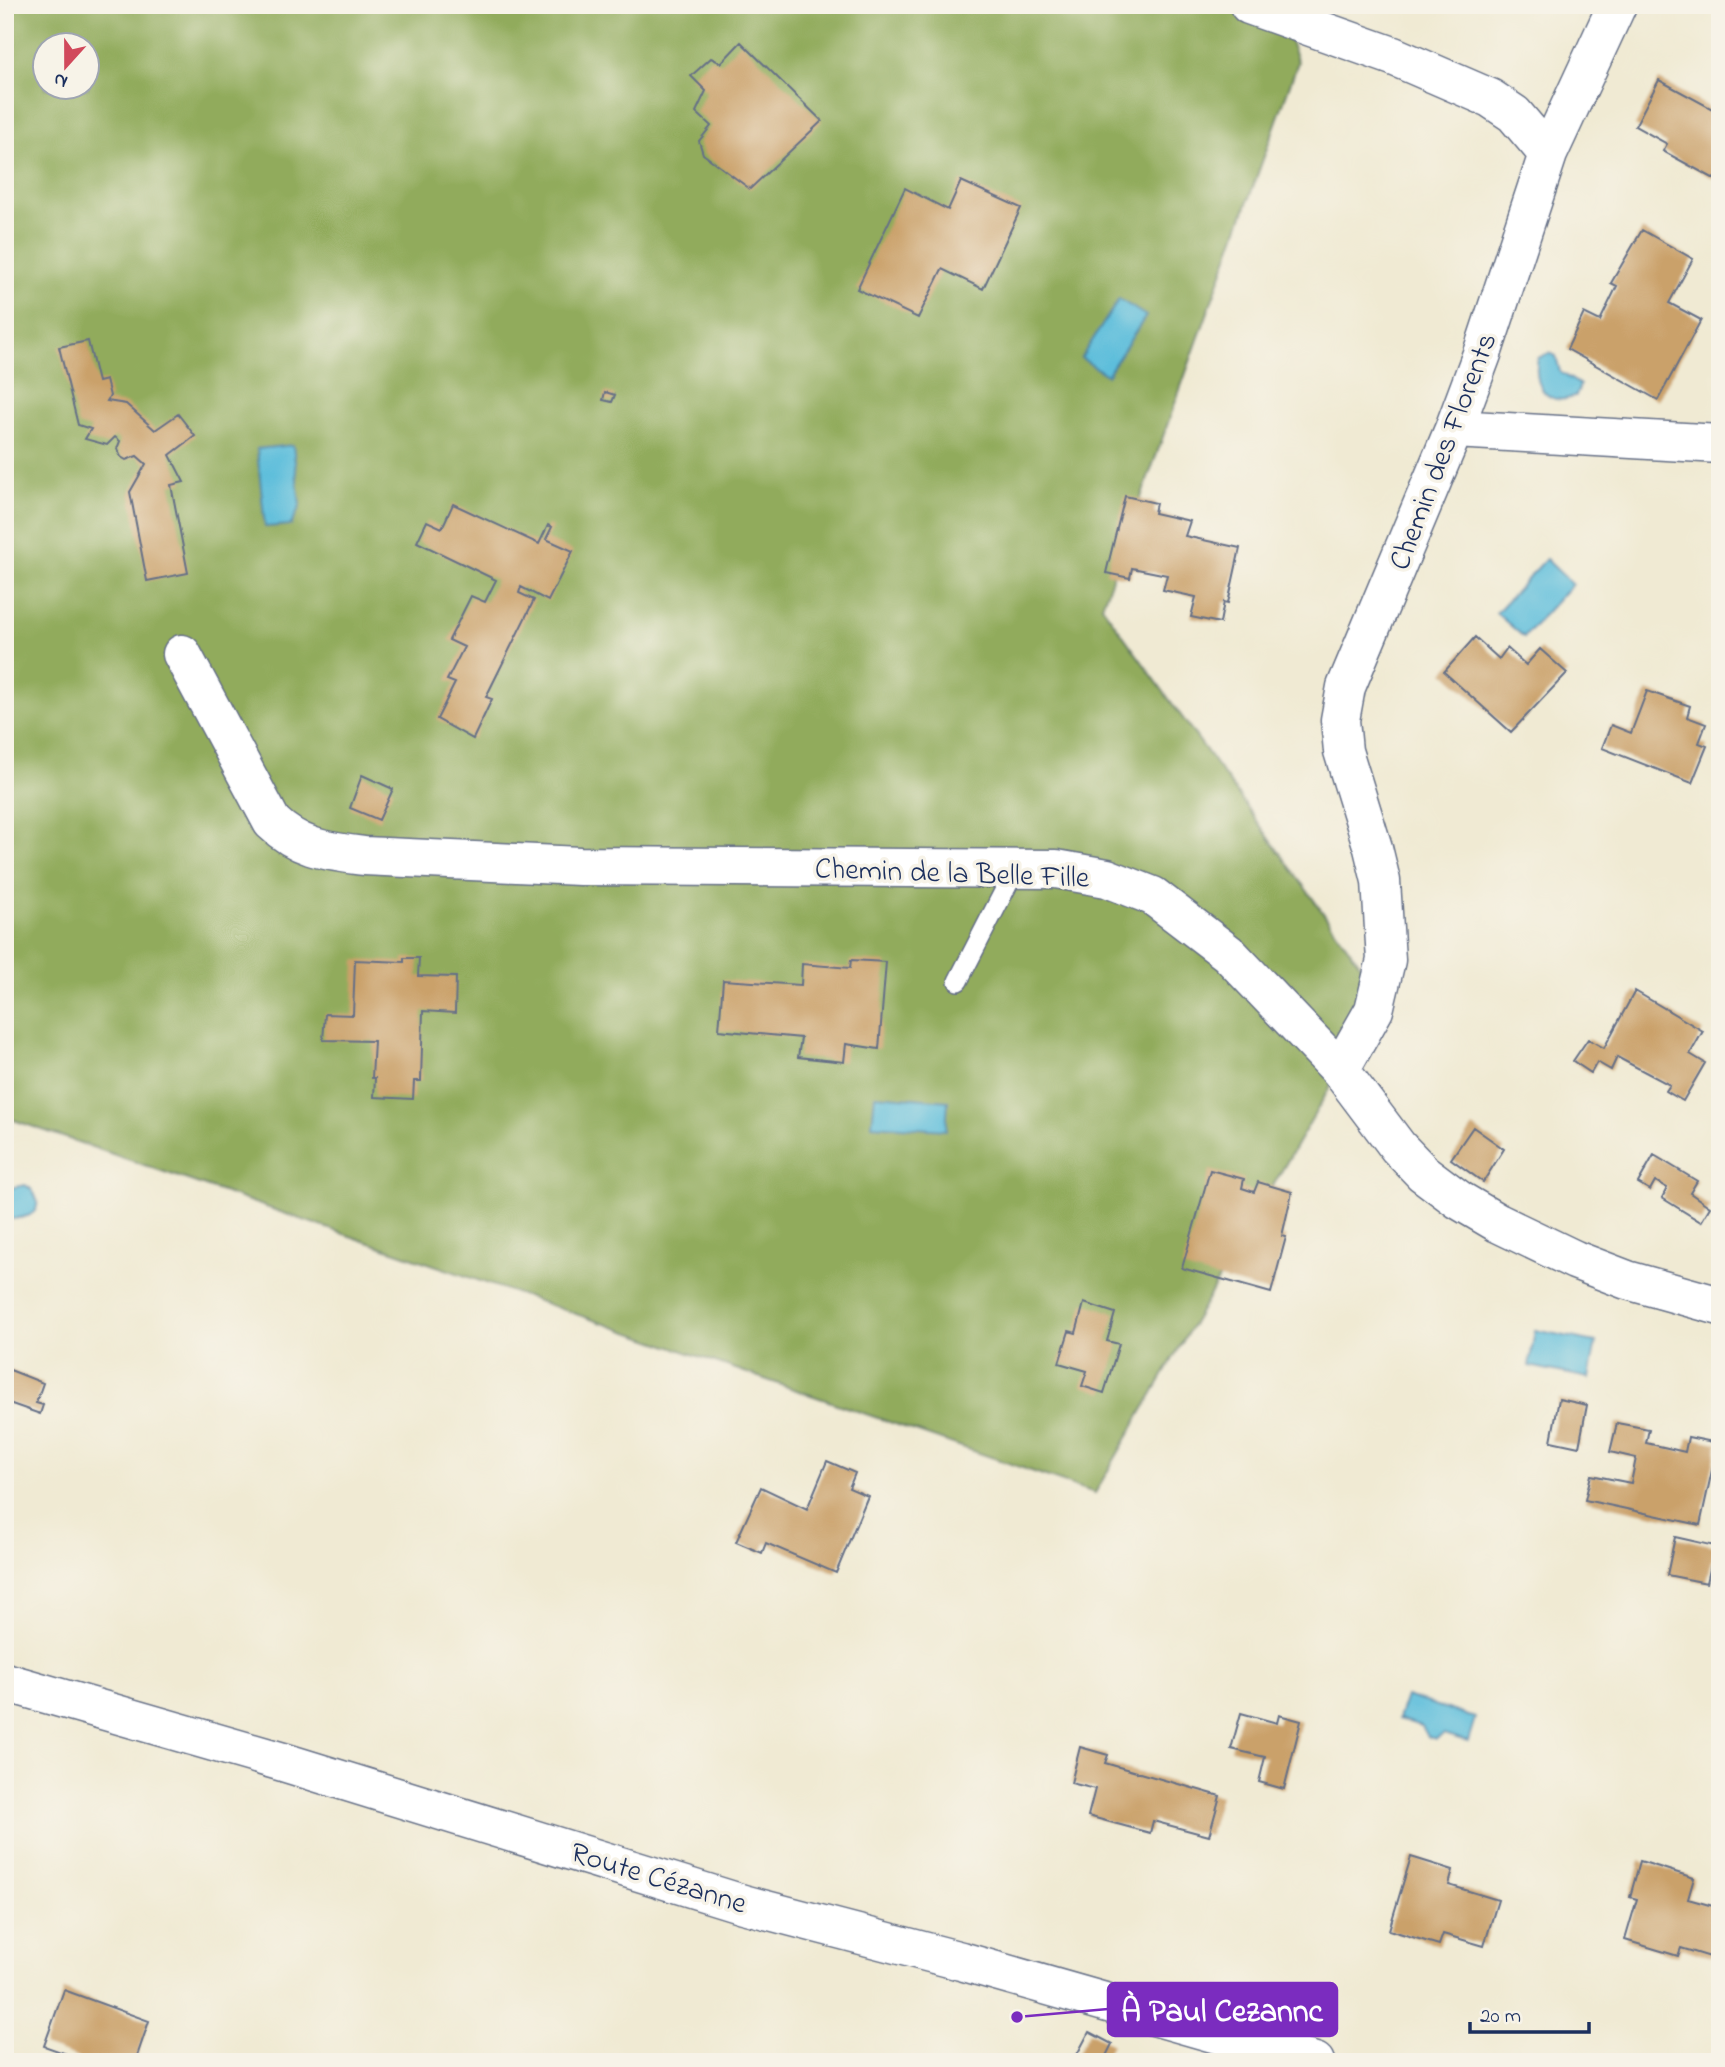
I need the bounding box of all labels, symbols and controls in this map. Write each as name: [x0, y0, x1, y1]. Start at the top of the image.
north arrow: [32, 32, 102, 102]
text: N: [50, 65, 72, 94]
street label: Chemin des Florents: [1379, 327, 1510, 577]
street label: Chemin de la Belle Fille: [814, 848, 1090, 902]
street label: Route Cézanne: [565, 1832, 752, 1928]
callout: À Paul Cezannc: [1108, 1983, 1337, 2036]
text: À Paul Cezannc: [1121, 1990, 1324, 2037]
scale bar: [1470, 1990, 1588, 2034]
text: 20 m: [1480, 2002, 1521, 2032]

